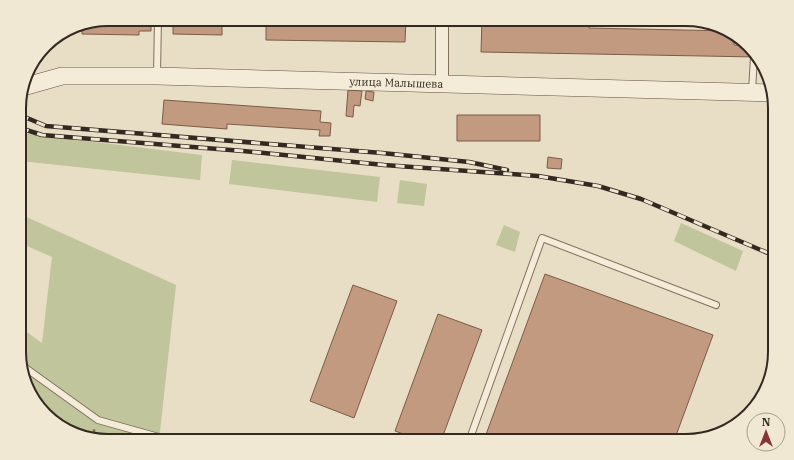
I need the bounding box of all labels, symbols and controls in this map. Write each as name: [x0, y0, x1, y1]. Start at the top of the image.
street label: улица Малышева: [349, 74, 444, 91]
north arrow: [746, 412, 786, 452]
text: N: [762, 415, 771, 429]

